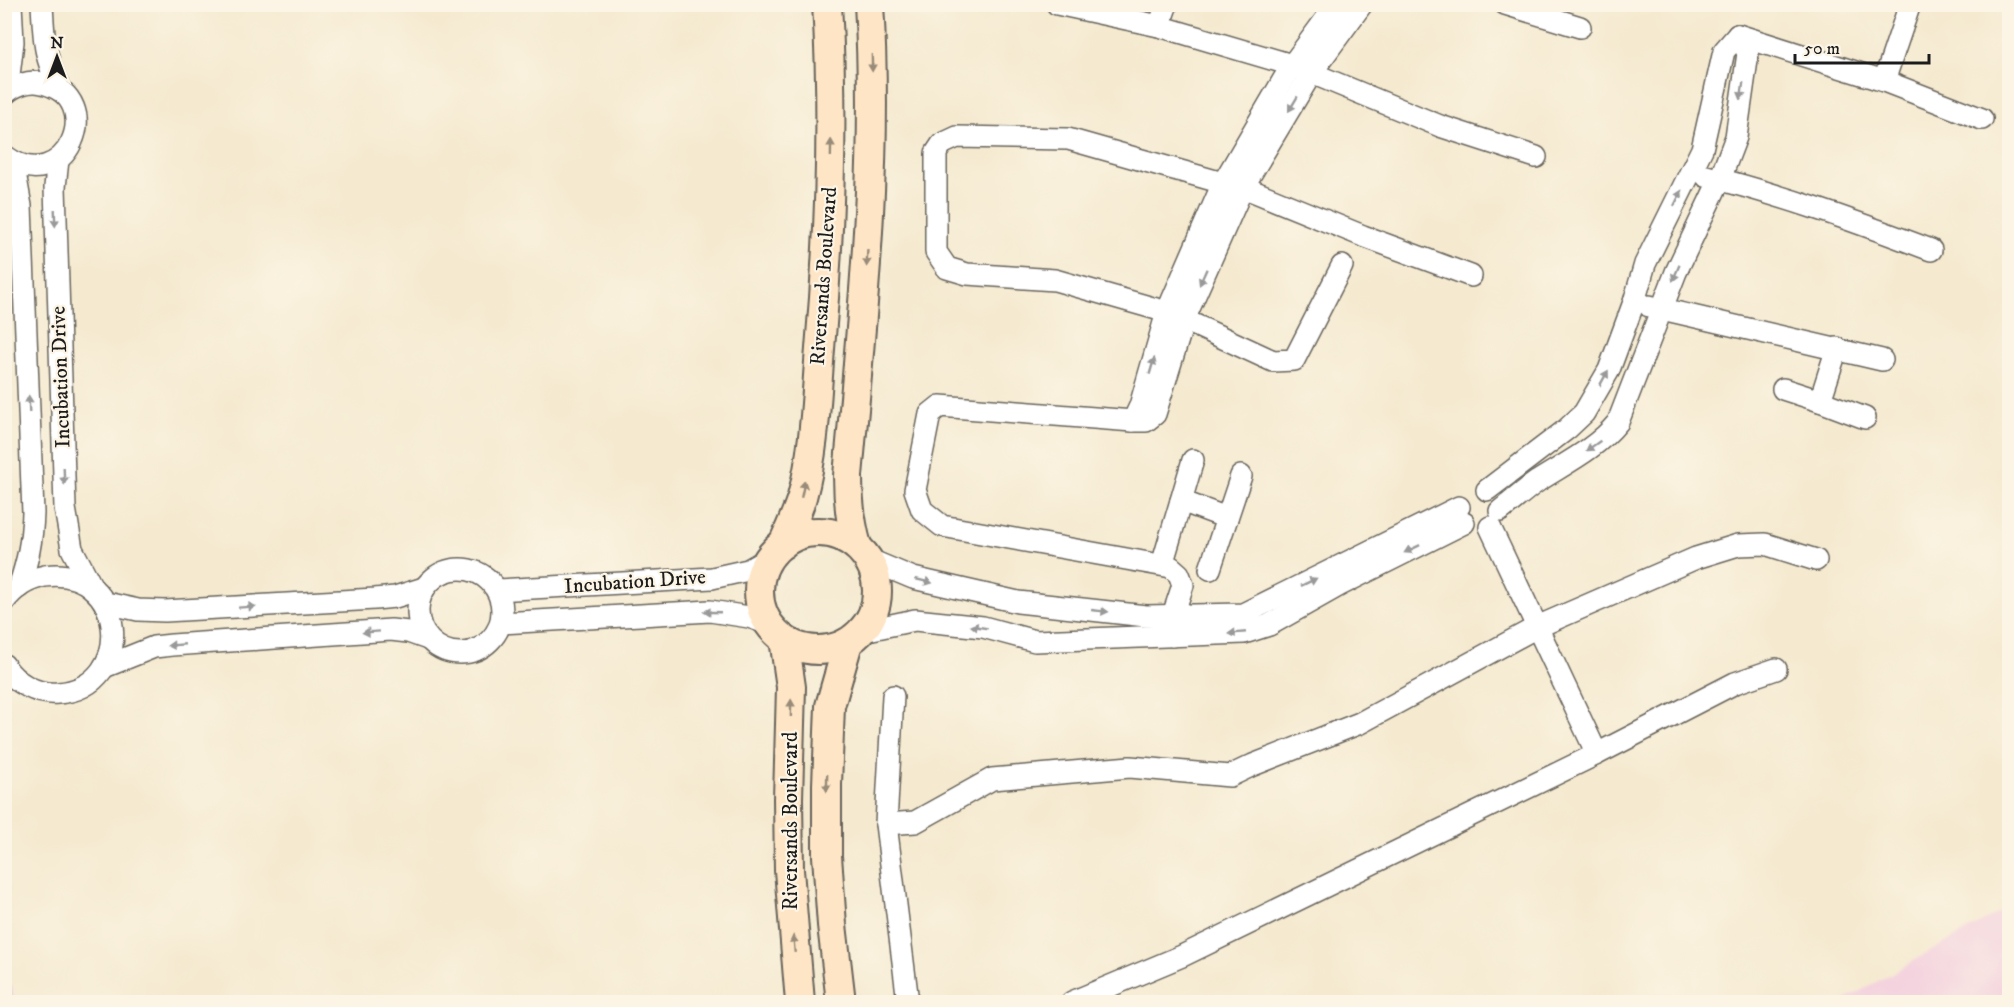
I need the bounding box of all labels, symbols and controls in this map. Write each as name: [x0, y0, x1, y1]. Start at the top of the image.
north arrow: [27, 27, 87, 87]
scale bar: [1795, 27, 1928, 65]
text: N: [50, 33, 64, 53]
text: 50 m: [1804, 38, 1840, 60]
one-way arrow: [867, 53, 877, 72]
one-way arrow: [1738, 82, 1747, 101]
one-way arrow: [1287, 96, 1298, 112]
one-way arrow: [827, 139, 836, 158]
street label: Riversands Boulevard: [805, 185, 843, 366]
one-way arrow: [1673, 190, 1682, 207]
one-way arrow: [51, 209, 60, 228]
one-way arrow: [863, 248, 872, 267]
one-way arrow: [1671, 264, 1681, 282]
one-way arrow: [1198, 268, 1208, 286]
street label: Incubation Drive: [46, 305, 76, 448]
one-way arrow: [1148, 356, 1157, 374]
one-way arrow: [1599, 369, 1609, 386]
one-way arrow: [24, 395, 33, 414]
one-way arrow: [1585, 440, 1601, 452]
one-way arrow: [59, 466, 69, 485]
one-way arrow: [799, 479, 808, 498]
one-way arrow: [1403, 544, 1420, 554]
street label: Incubation Drive: [563, 564, 707, 600]
one-way arrow: [915, 576, 934, 586]
one-way arrow: [1300, 578, 1317, 587]
one-way arrow: [238, 602, 257, 611]
one-way arrow: [1090, 606, 1109, 616]
one-way arrow: [702, 607, 721, 616]
one-way arrow: [969, 623, 988, 632]
one-way arrow: [361, 627, 380, 636]
one-way arrow: [1227, 628, 1246, 638]
one-way arrow: [166, 640, 185, 650]
one-way arrow: [786, 698, 795, 717]
street label: Riversands Boulevard: [778, 731, 804, 910]
one-way arrow: [822, 773, 832, 792]
one-way arrow: [789, 935, 799, 954]

